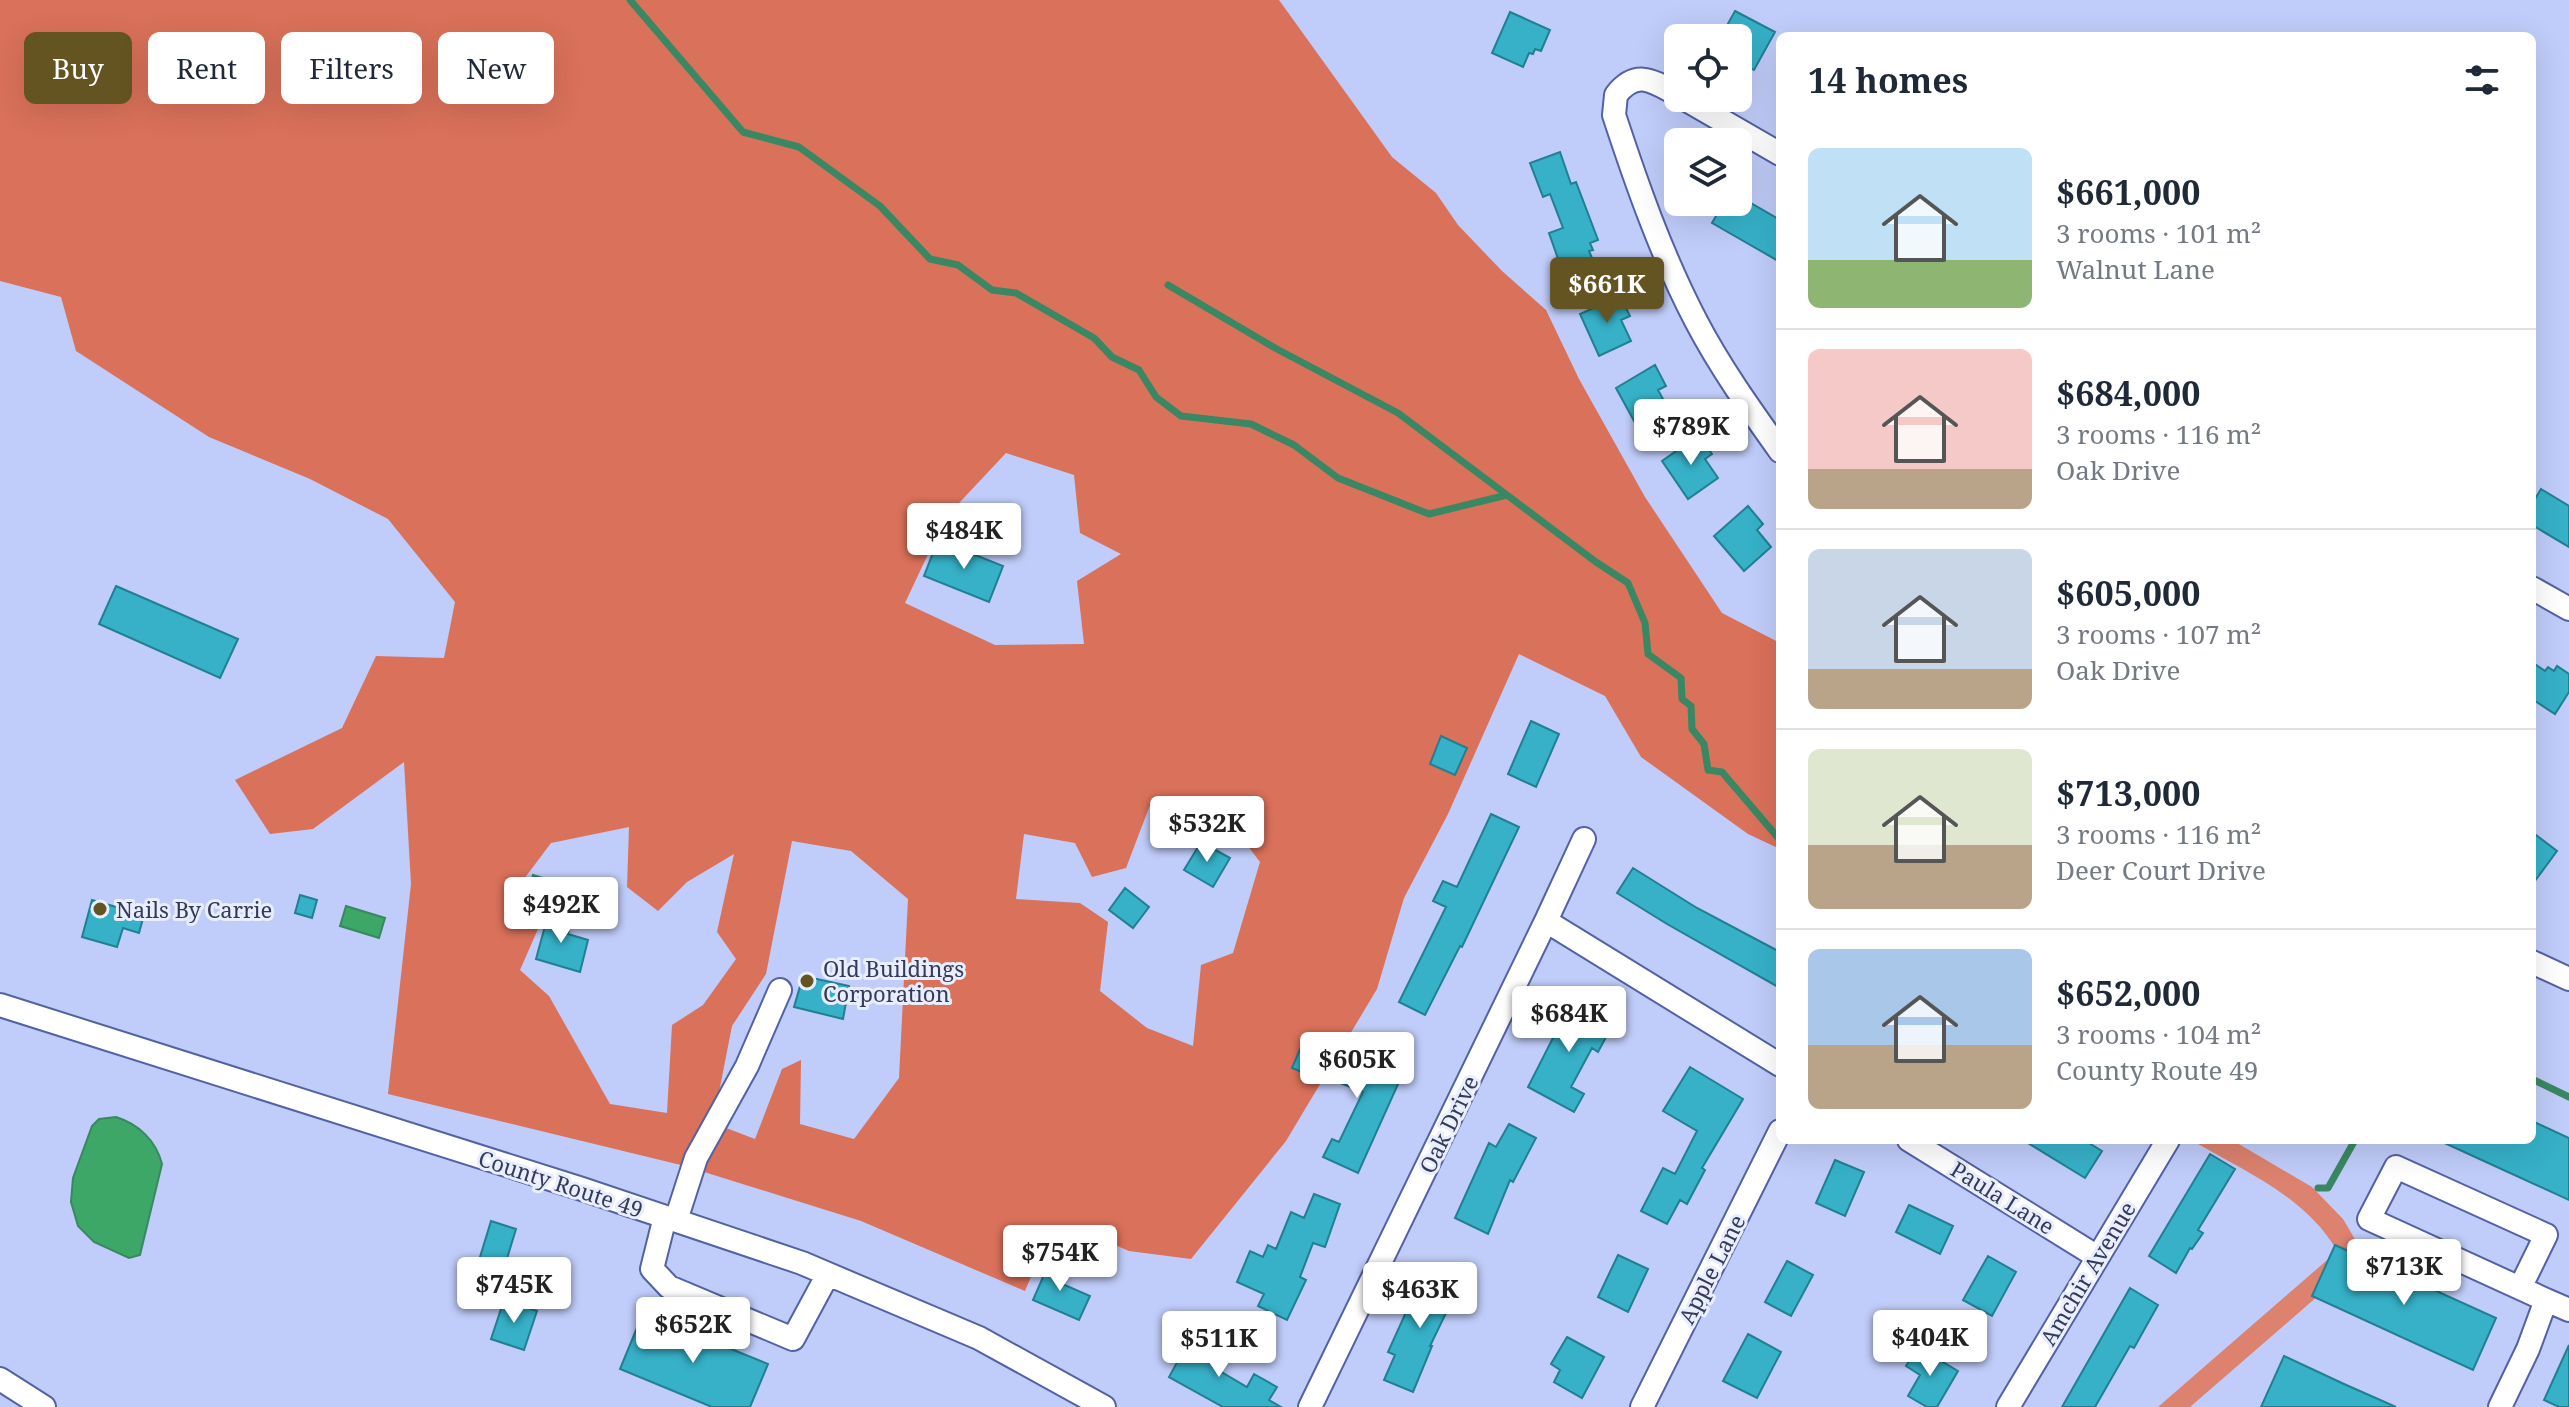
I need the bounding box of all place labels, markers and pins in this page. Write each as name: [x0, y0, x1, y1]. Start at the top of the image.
pin: $661K: [1551, 257, 1663, 325]
pin: $789K: [1635, 399, 1747, 467]
pin: $484K: [908, 503, 1020, 571]
pin: $532K: [1151, 796, 1263, 864]
pin: $492K: [505, 877, 617, 945]
place label: Nails By Carrie: [116, 894, 272, 924]
marker: Nails By Carrie: [91, 900, 109, 918]
place label: Old Buildings Corporation: [823, 953, 964, 1008]
marker: Old Buildings Corporation: [798, 972, 816, 990]
pin: $684K: [1513, 986, 1625, 1054]
pin: $605K: [1301, 1032, 1413, 1100]
pin: $754K: [1004, 1225, 1116, 1293]
pin: $713K: [2348, 1239, 2460, 1307]
pin: $745K: [458, 1257, 570, 1325]
pin: $463K: [1364, 1262, 1476, 1330]
pin: $652K: [637, 1297, 749, 1365]
pin: $404K: [1874, 1310, 1986, 1378]
pin: $511K: [1163, 1311, 1275, 1379]

